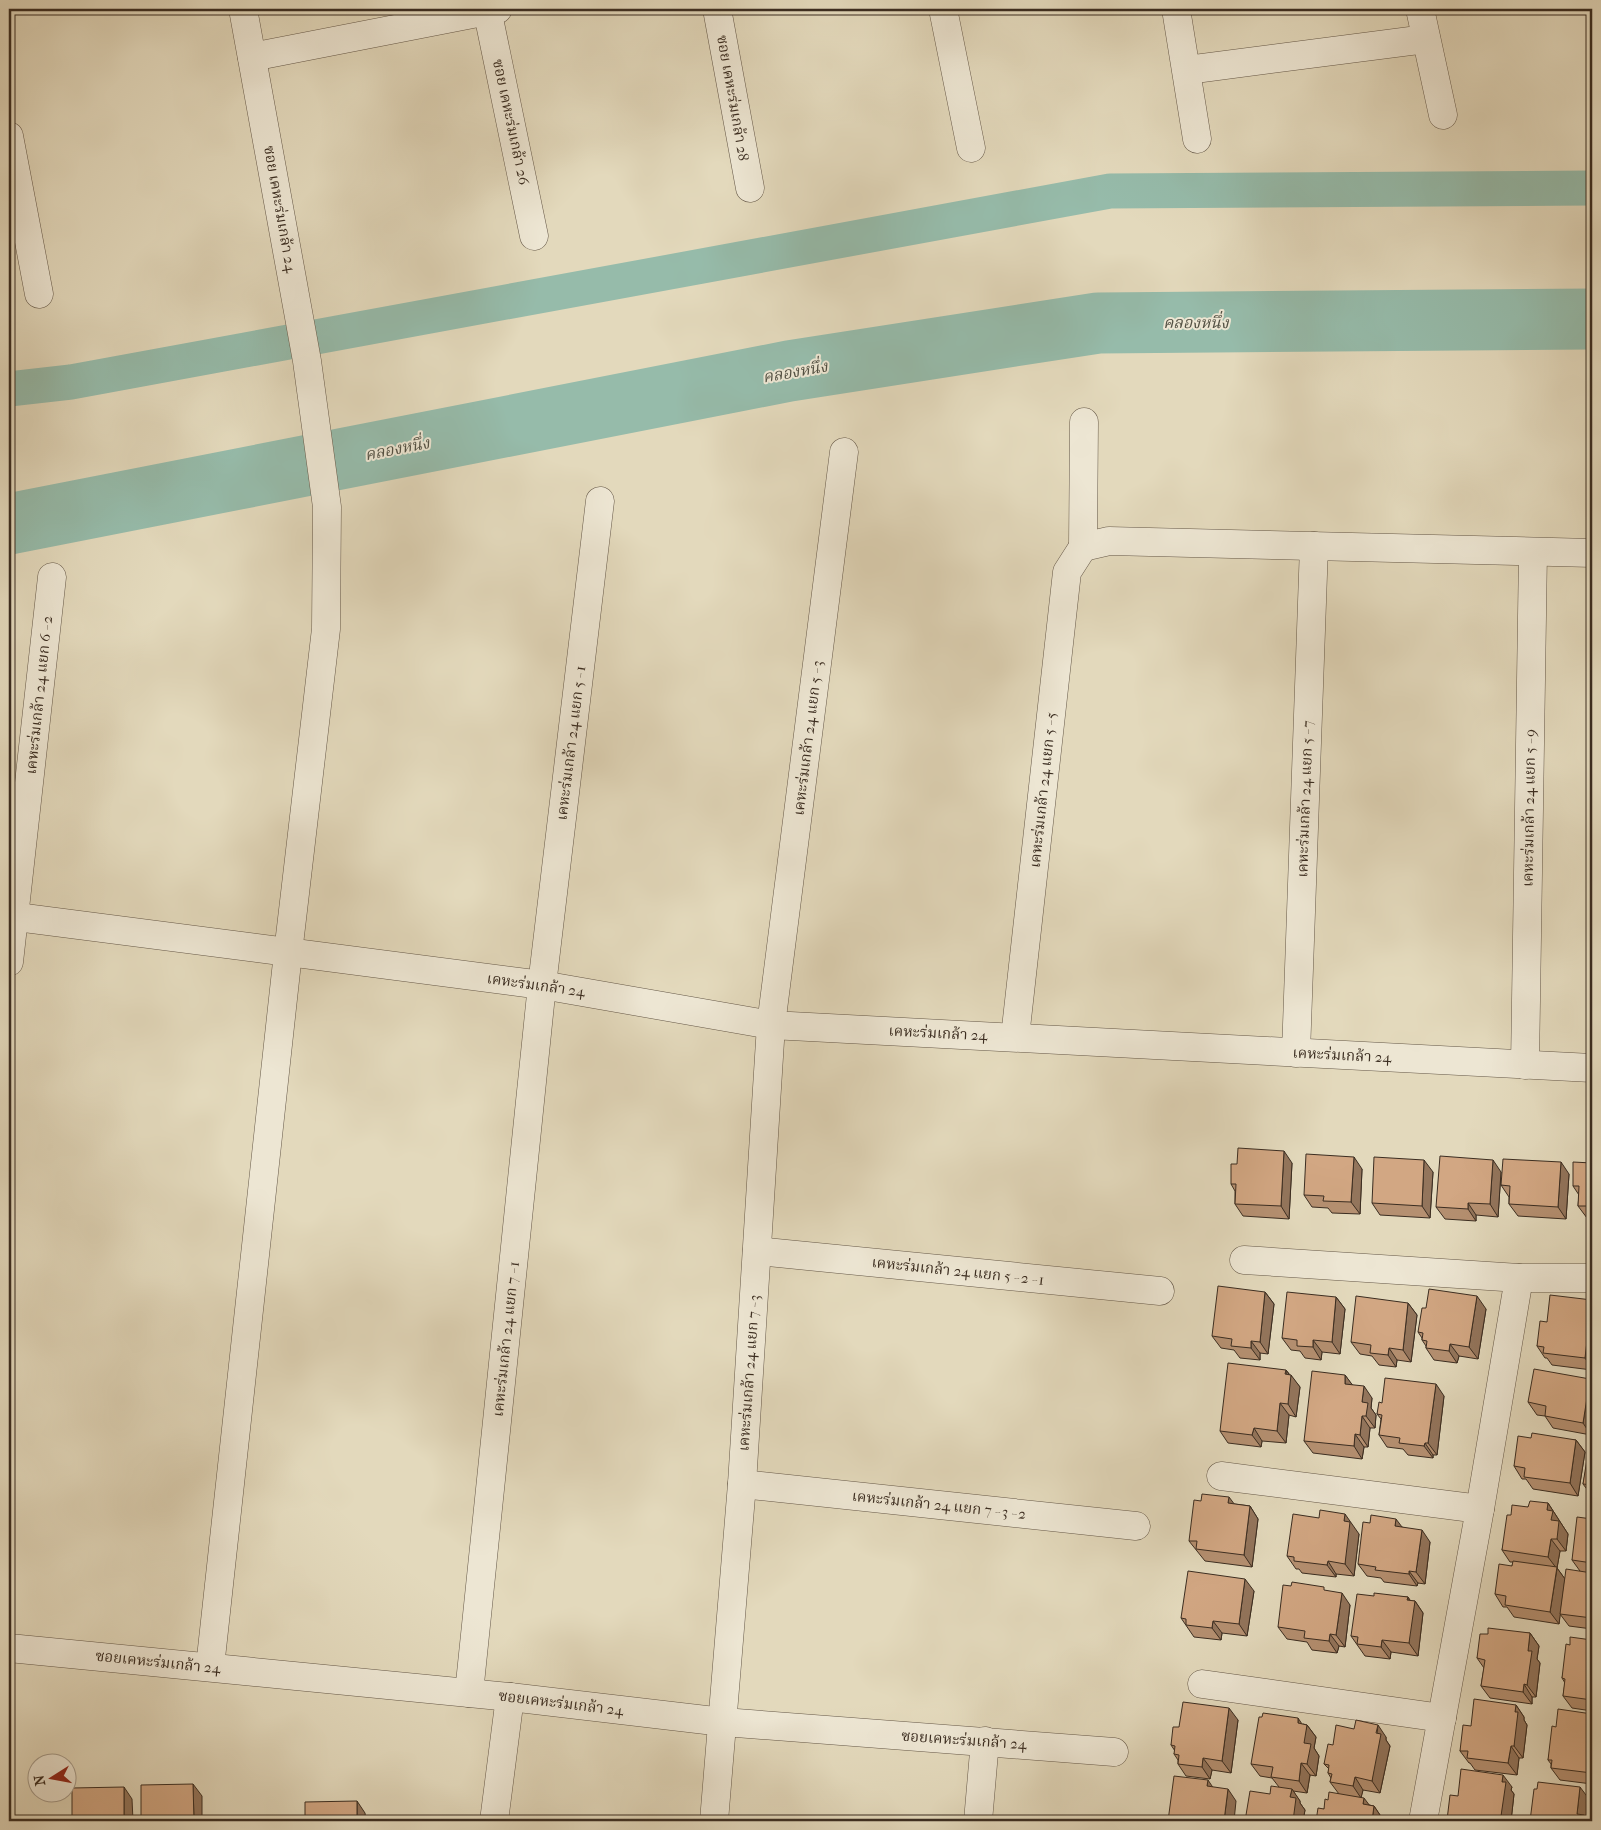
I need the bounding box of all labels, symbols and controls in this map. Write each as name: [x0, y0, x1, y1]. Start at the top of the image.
street label: ซอย เคหะร่มเกล้า 28: [713, 34, 753, 162]
street label: ซอย เคหะร่มเกล้า 26: [489, 57, 533, 187]
street label: ซอย เคหะร่มเกล้า 24: [260, 144, 300, 275]
water label: คลองหนึ่ง: [1163, 311, 1230, 332]
water label: คลองหนึ่ง: [761, 354, 830, 387]
water label: คลองหนึ่ง: [363, 431, 432, 464]
street label: เคหะร่มเกล้า 24 แยก 6 - 2: [22, 615, 56, 775]
street label: เคหะร่มเกล้า 24 แยก 5 - 3: [790, 659, 826, 817]
street label: เคหะร่มเกล้า 24 แยก 5 - 1: [553, 665, 589, 821]
street label: เคหะร่มเกล้า 24 แยก 5 - 5: [1026, 711, 1060, 869]
street label: เคหะร่มเกล้า 24 แยก 5 - 7: [1293, 720, 1317, 878]
street label: เคหะร่มเกล้า 24 แยก 5 - 9: [1519, 729, 1539, 887]
street label: เคหะร่มเกล้า 24: [486, 969, 587, 1001]
street label: เคหะร่มเกล้า 24: [888, 1021, 989, 1045]
street label: เคหะร่มเกล้า 24: [1292, 1043, 1393, 1067]
street label: เคหะร่มเกล้า 24 แยก 5 - 2 - 1: [871, 1253, 1045, 1289]
street label: เคหะร่มเกล้า 24 แยก 7 - 1: [489, 1260, 523, 1418]
street label: เคหะร่มเกล้า 24 แยก 7 - 3: [735, 1294, 763, 1452]
street label: เคหะร่มเกล้า 24 แยก 7 - 3 - 2: [851, 1487, 1027, 1523]
street label: ซอยเคหะร่มเกล้า 24: [95, 1646, 223, 1678]
street label: ซอยเคหะร่มเกล้า 24: [498, 1686, 626, 1720]
street label: ซอยเคหะร่มเกล้า 24: [901, 1727, 1028, 1753]
north arrow: [28, 1752, 78, 1802]
text: N: [30, 1773, 49, 1787]

